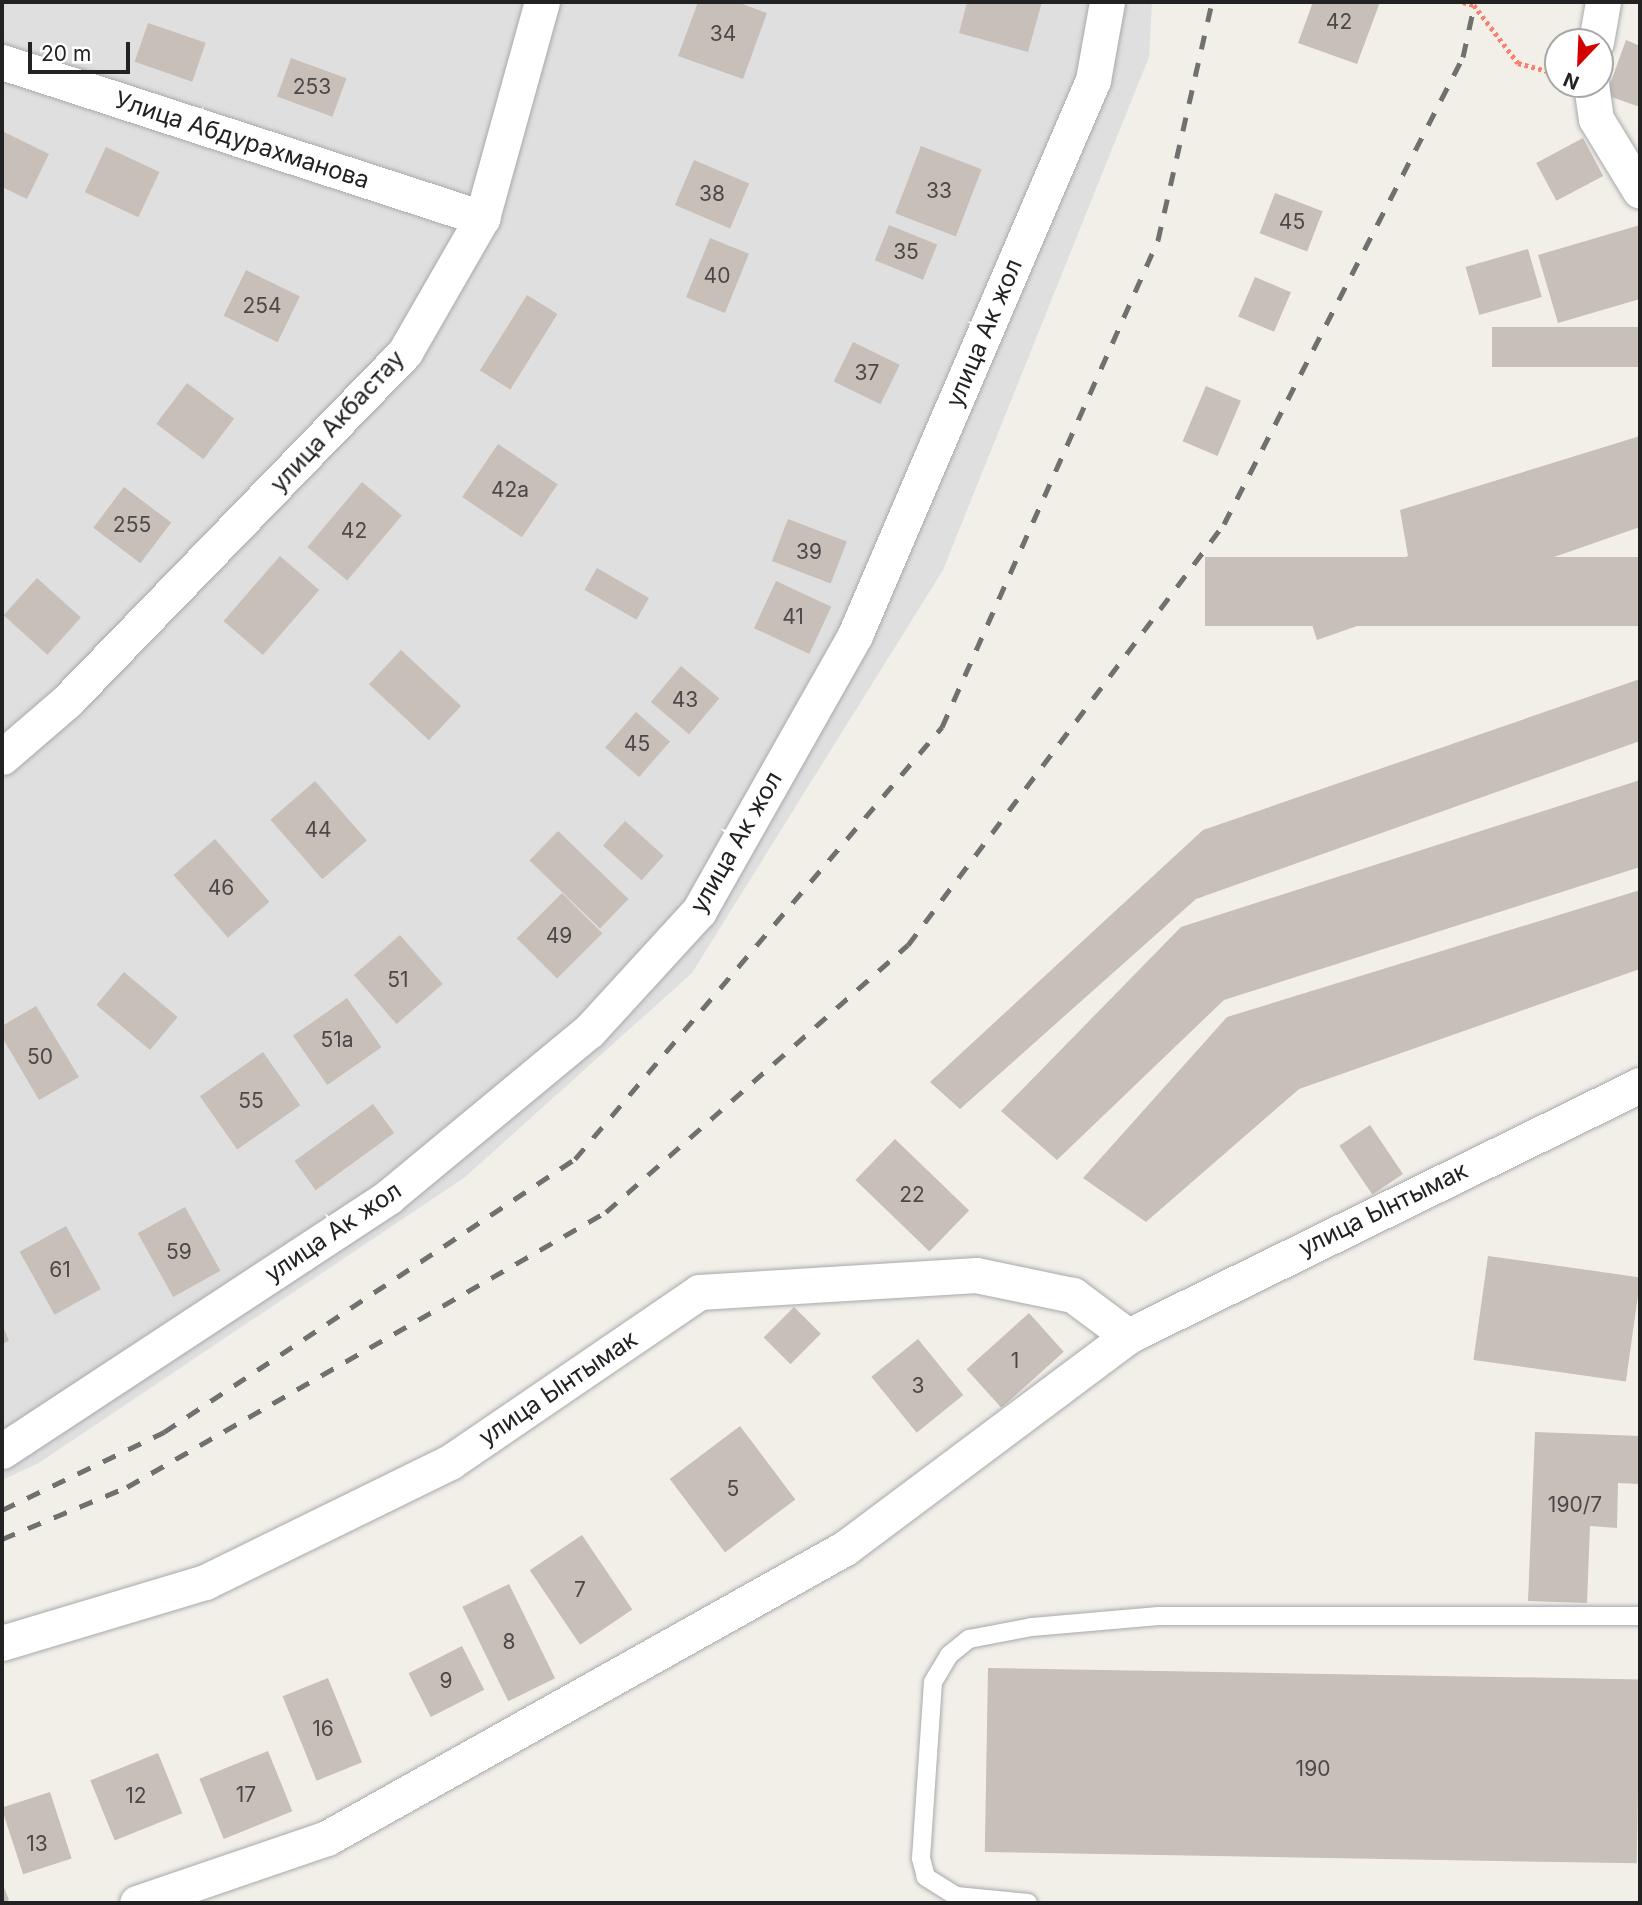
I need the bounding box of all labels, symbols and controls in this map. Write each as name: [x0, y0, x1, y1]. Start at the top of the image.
house number: 42: [1326, 9, 1352, 35]
house number: 34: [710, 21, 736, 47]
scale bar: [32, 28, 133, 72]
north arrow: [1544, 28, 1614, 98]
text: 20 m: [41, 41, 91, 66]
text: N: [1560, 68, 1583, 94]
house number: 253: [293, 74, 331, 100]
street label: Улица Абдурахманова: [111, 85, 373, 195]
house number: 33: [926, 178, 952, 204]
house number: 38: [699, 181, 725, 207]
house number: 45: [1279, 209, 1305, 235]
house number: 35: [893, 239, 919, 265]
street label: улица Ак жол: [940, 254, 1028, 412]
house number: 40: [704, 263, 730, 289]
house number: 254: [242, 293, 282, 319]
street label: улица Акбастау: [264, 344, 410, 498]
house number: 37: [855, 360, 879, 386]
house number: 42а: [491, 477, 529, 503]
house number: 255: [113, 512, 151, 538]
house number: 42: [341, 518, 367, 544]
house number: 39: [796, 539, 822, 565]
house number: 41: [782, 604, 804, 630]
house number: 43: [672, 687, 698, 713]
house number: 45: [624, 731, 650, 757]
street label: улица Ак жол: [684, 766, 788, 918]
house number: 44: [304, 817, 332, 843]
house number: 46: [208, 875, 234, 901]
house number: 49: [546, 923, 572, 949]
house number: 51: [387, 967, 409, 993]
house number: 51а: [320, 1027, 354, 1053]
house number: 50: [27, 1044, 53, 1070]
house number: 55: [238, 1088, 264, 1114]
street label: улица Ынтымак: [1294, 1156, 1472, 1262]
street label: улица Ак жол: [259, 1176, 407, 1288]
house number: 22: [899, 1182, 925, 1208]
house number: 59: [166, 1239, 192, 1265]
house number: 61: [49, 1257, 71, 1283]
street label: улица Ынтымак: [473, 1324, 643, 1452]
house number: 1: [1011, 1348, 1019, 1374]
house number: 3: [912, 1373, 924, 1399]
house number: 5: [727, 1476, 739, 1502]
house number: 190/7: [1548, 1492, 1602, 1518]
house number: 7: [574, 1577, 586, 1603]
house number: 8: [503, 1629, 515, 1655]
house number: 9: [439, 1668, 453, 1694]
house number: 16: [312, 1716, 334, 1742]
house number: 190: [1296, 1756, 1330, 1782]
house number: 17: [236, 1782, 256, 1808]
house number: 12: [125, 1783, 147, 1809]
house number: 13: [26, 1831, 48, 1857]

